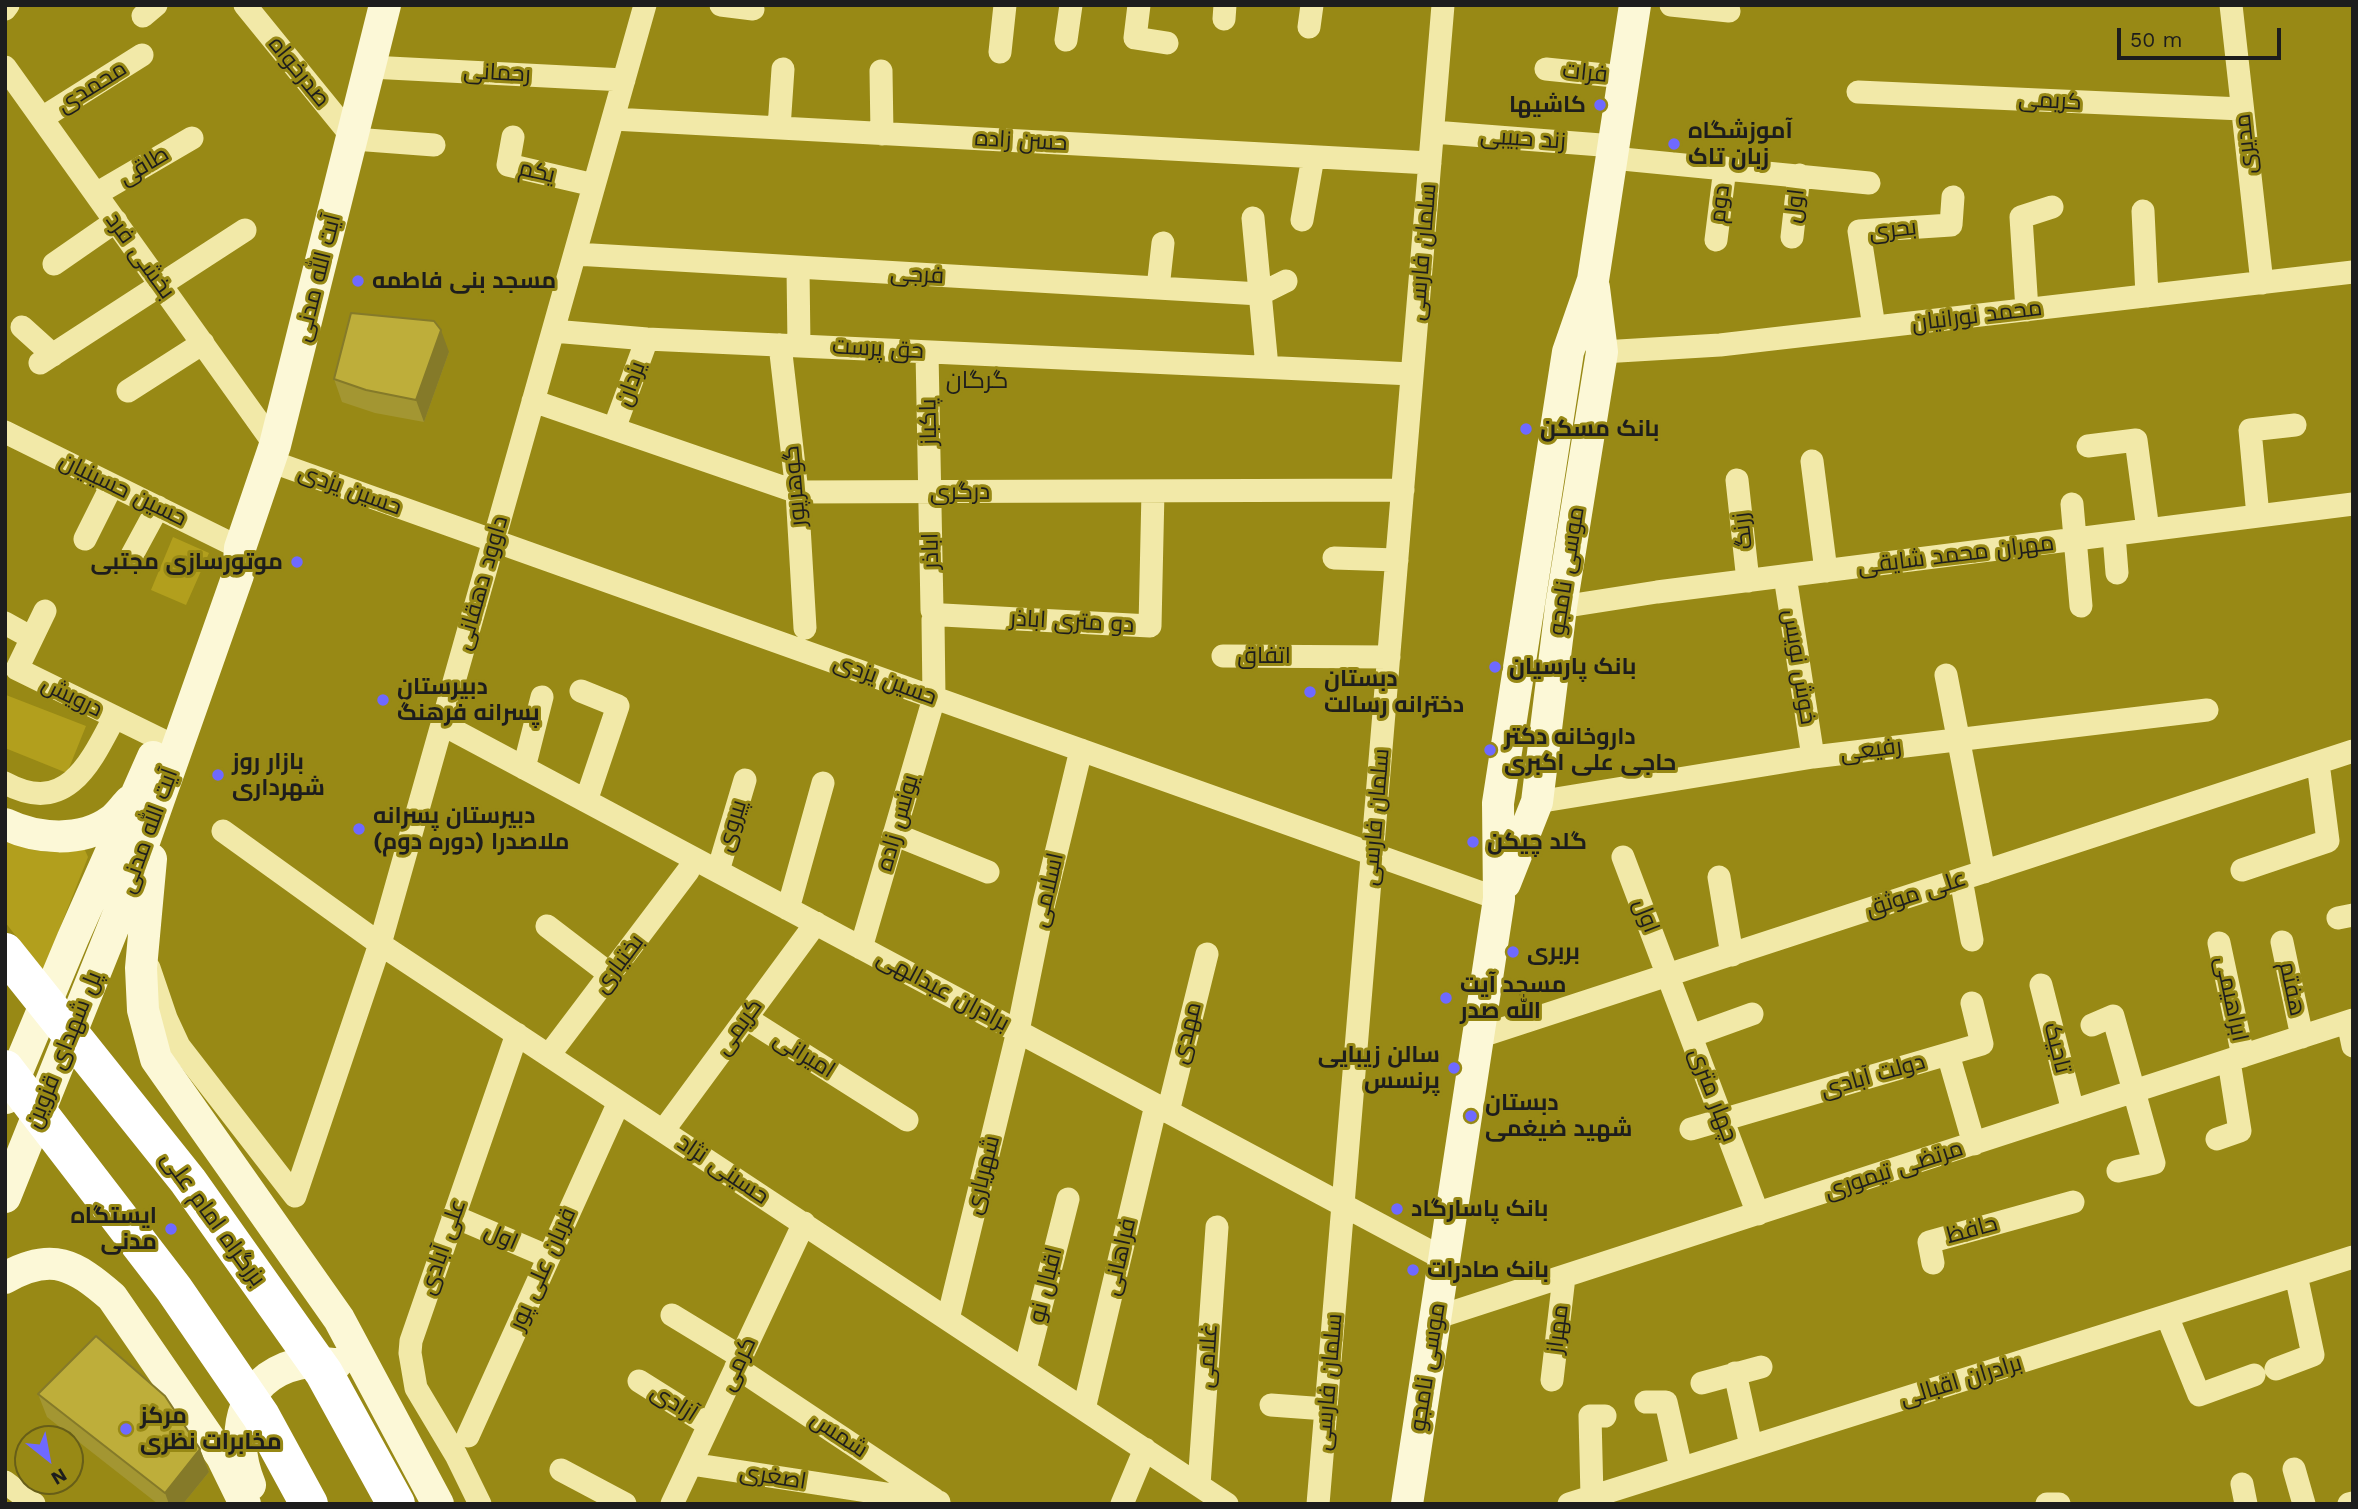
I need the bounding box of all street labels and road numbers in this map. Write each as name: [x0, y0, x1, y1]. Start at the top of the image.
street label: صدرخواه: [262, 31, 336, 113]
street label: محمدی: [52, 55, 132, 119]
street label: رحمانی: [463, 57, 531, 89]
street label: فرات: [1561, 57, 1609, 89]
street label: کریمی: [2018, 86, 2082, 116]
street label: مدیری: [2229, 112, 2263, 176]
street label: زند حبیبی: [1479, 122, 1567, 156]
street label: حسن زاده: [974, 125, 1068, 157]
street label: طاقی: [114, 140, 174, 192]
street label: یکم: [516, 154, 558, 190]
street label: سلمان فارسی: [1403, 182, 1443, 322]
street label: دوم: [1704, 183, 1736, 225]
street label: اول: [1779, 187, 1811, 225]
street label: بخشی فرد: [99, 207, 181, 305]
street label: آیت الله مدنی: [289, 211, 347, 345]
street label: بحری: [1868, 214, 1918, 246]
street label: فرجی: [889, 260, 945, 290]
street label: محمد نورانیان: [1910, 294, 2044, 338]
street label: حق پرست: [831, 333, 925, 365]
street label: یزدان: [610, 358, 652, 410]
street label: پاکباز: [915, 398, 943, 446]
street label: گوهرپور: [778, 444, 812, 528]
street label: حسین حسینیان: [55, 447, 191, 533]
street label: حسین یزدی: [295, 459, 405, 521]
street label: درگری: [930, 478, 990, 506]
street label: موسی نامجو: [1543, 505, 1591, 637]
street label: زرنگ: [1727, 511, 1759, 551]
street label: داوود دهقانی: [450, 513, 514, 653]
street label: مهران محمد شایقی: [1856, 529, 2056, 581]
street label: اباذر: [917, 533, 945, 569]
street label: دو متری اباذر: [1009, 605, 1135, 639]
street label: خوش نویس: [1776, 608, 1822, 726]
street label: اتفاق: [1237, 642, 1291, 670]
street label: حسین یزدی: [830, 649, 940, 711]
street label: درویش: [37, 670, 107, 724]
street label: رفیعی: [1839, 733, 1903, 767]
street label: سلمان فارسی: [1356, 747, 1396, 887]
street label: آیت الله مدنی: [114, 765, 184, 897]
street label: یونس زاده: [871, 772, 925, 874]
street label: پیروی: [711, 797, 753, 855]
street label: اسلامی: [1026, 850, 1070, 930]
street label: علی موثق: [1862, 865, 1970, 923]
street label: اول: [1627, 895, 1665, 937]
street label: بختیاری: [588, 929, 650, 999]
street label: برادران عبدالهی: [872, 944, 1014, 1038]
street label: ابراهیمی: [2209, 954, 2253, 1044]
street label: هفتم: [2273, 959, 2311, 1019]
street label: پل شهدای قزوین: [20, 967, 108, 1133]
street label: کریمی: [709, 993, 769, 1061]
street label: مهدی: [1166, 999, 1208, 1067]
street label: تاجیک: [2037, 1020, 2077, 1076]
street label: امیرانی: [768, 1025, 840, 1085]
street label: چهار متری: [1683, 1044, 1743, 1146]
street label: دولت آبادی: [1818, 1048, 1928, 1104]
street label: حسینی نژاد: [672, 1129, 774, 1211]
street label: شهریاری: [960, 1133, 1006, 1217]
street label: مرتضی تیموری: [1821, 1135, 1967, 1205]
street label: بزرگراه امام علی: [155, 1146, 271, 1292]
street label: علی آبادی: [414, 1195, 472, 1299]
street label: قربان علی پور: [504, 1203, 582, 1335]
street label: حافظ: [1943, 1210, 2001, 1250]
street label: فراهانی: [1098, 1216, 1142, 1298]
street label: اول: [480, 1218, 522, 1256]
street label: اقبال نو: [1023, 1245, 1069, 1325]
street label: موسی نامجو: [1404, 1301, 1452, 1433]
street label: مهراز: [1541, 1303, 1575, 1355]
street label: سلمان فارسی: [1309, 1312, 1349, 1452]
street label: غلامی: [1192, 1323, 1224, 1389]
street label: کرمی: [714, 1333, 762, 1395]
street label: برادران اقبالی: [1897, 1349, 2025, 1413]
street label: آزادی: [645, 1378, 703, 1428]
street label: شمس: [805, 1406, 873, 1464]
street label: اصغری: [738, 1458, 808, 1496]

